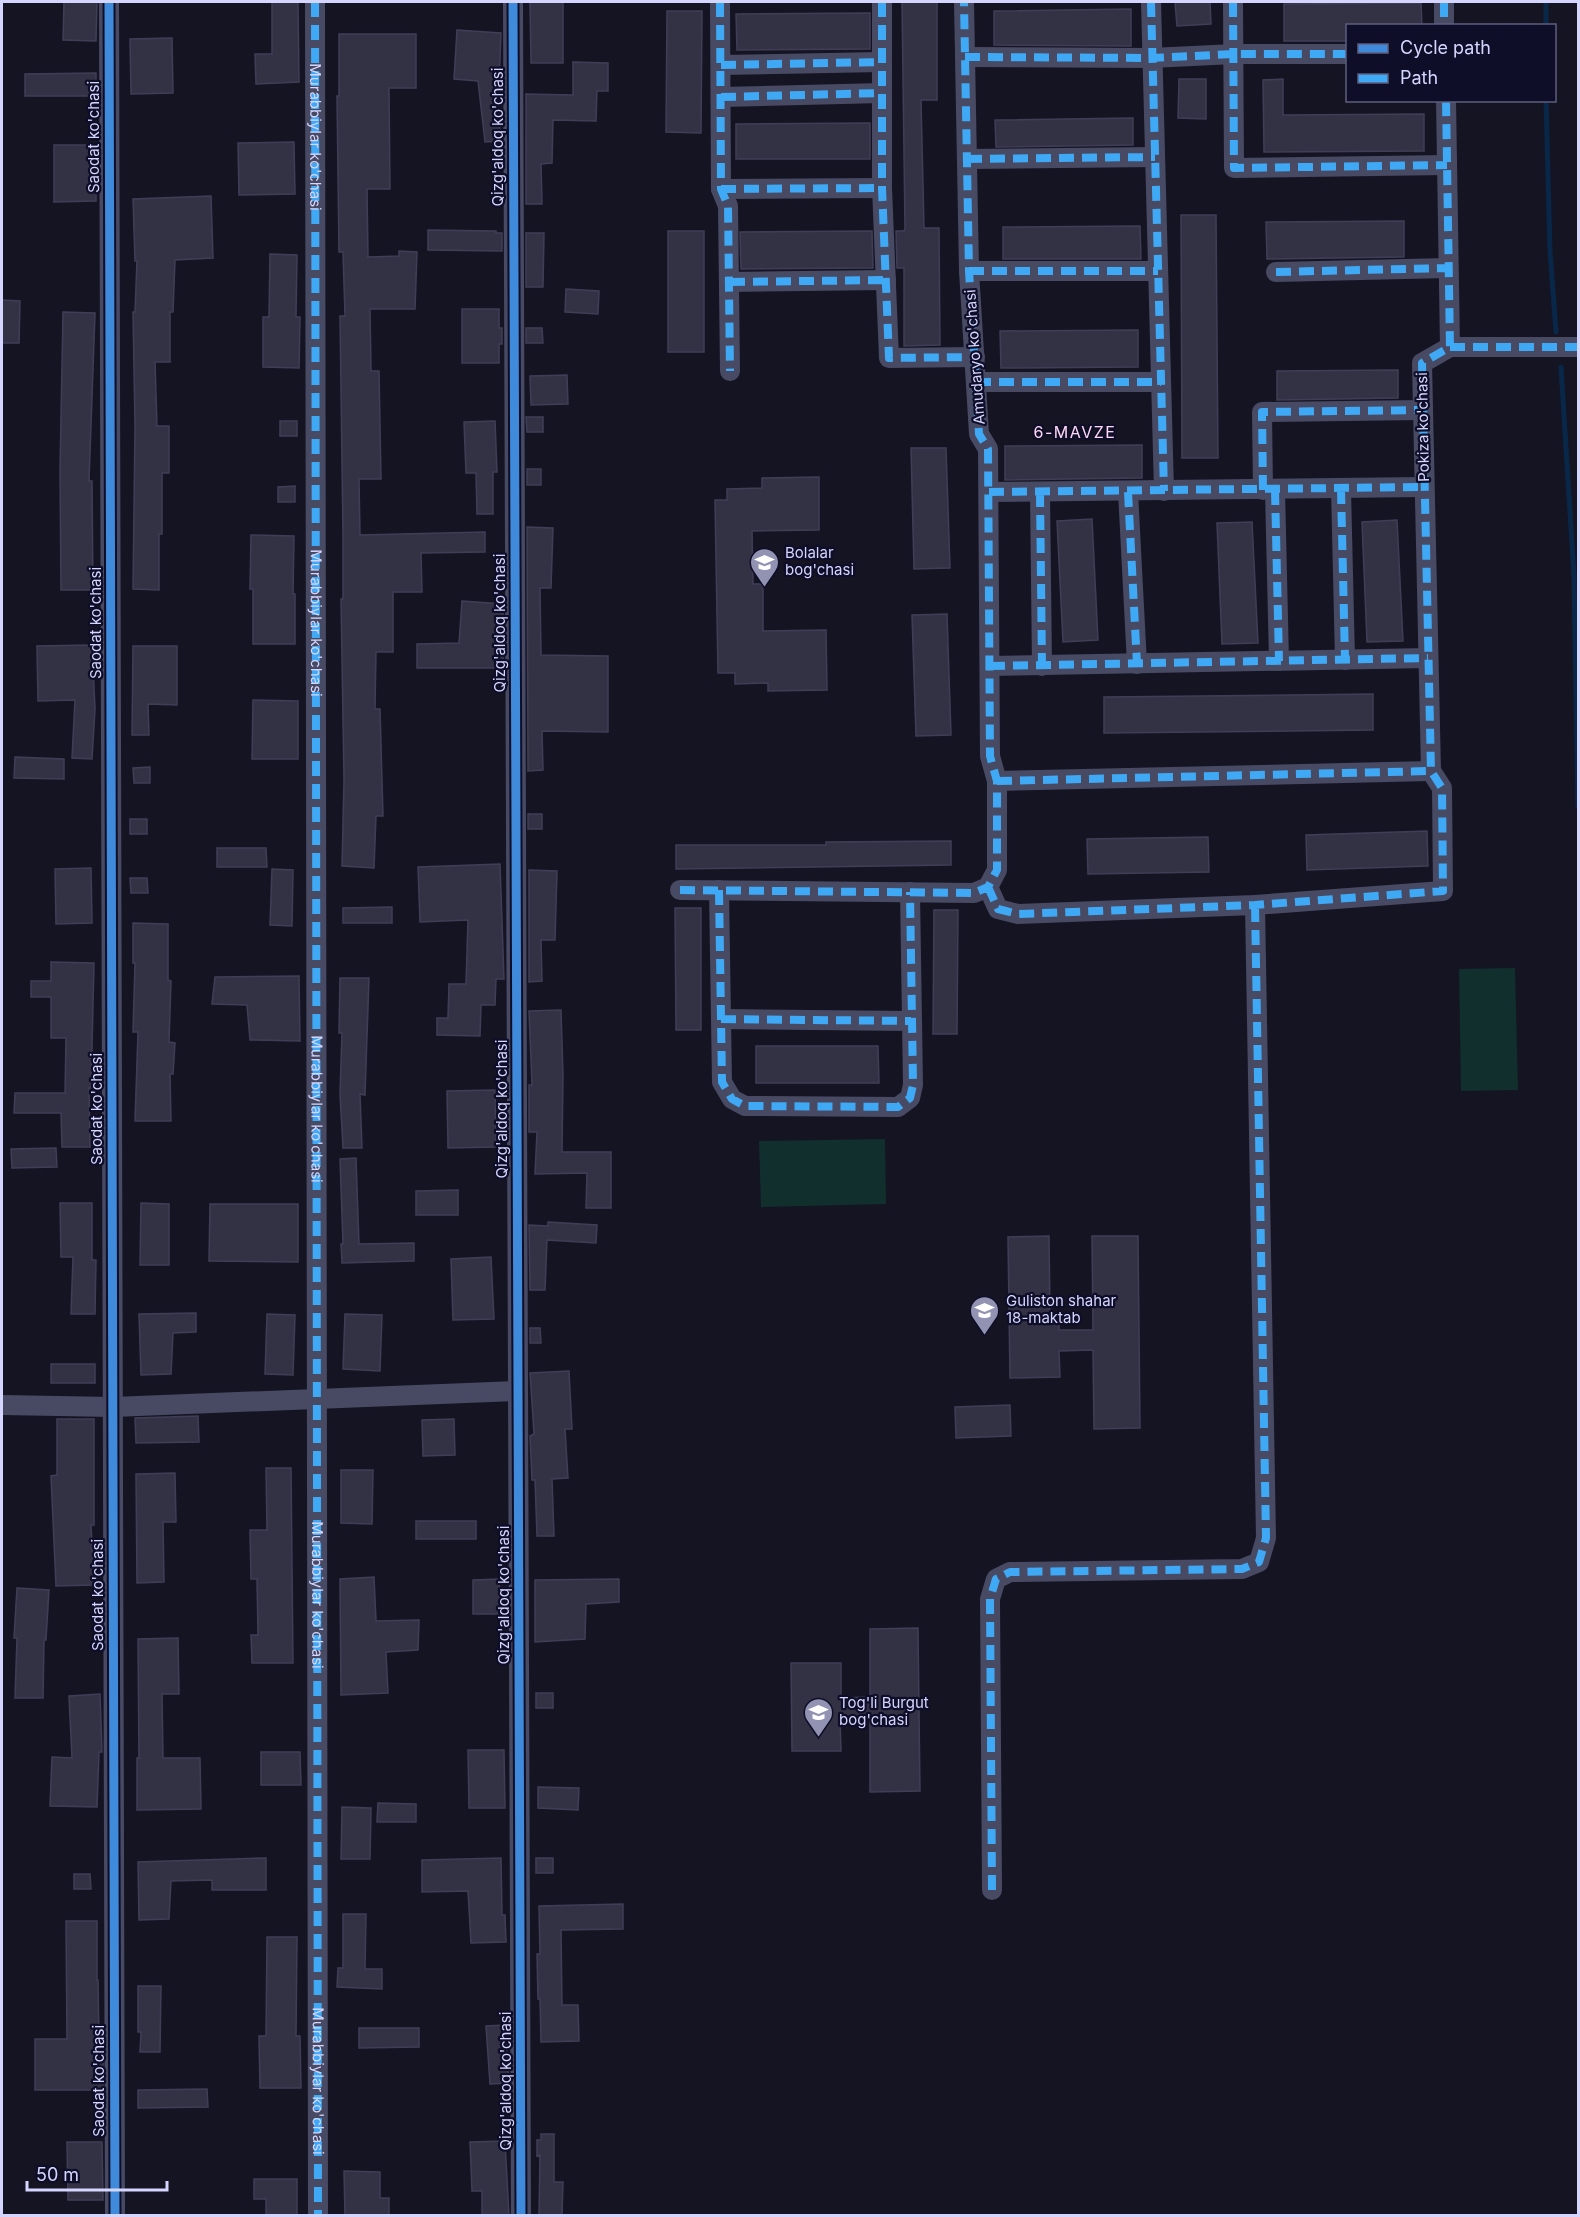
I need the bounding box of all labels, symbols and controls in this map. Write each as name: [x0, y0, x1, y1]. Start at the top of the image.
legend: [1346, 24, 1556, 102]
text: Cycle path: [1400, 37, 1491, 58]
street label: Murabbiylar ko'chasi: [306, 63, 325, 211]
text: Path: [1400, 67, 1438, 88]
street label: Qizg'aldoq ko'chasi: [488, 68, 507, 206]
street label: Saodat ko'chasi: [84, 81, 103, 193]
street label: Amudaryo ko'chasi: [960, 289, 989, 425]
street label: Pokiza ko'chasi: [1412, 372, 1433, 482]
district label: 6-MAVZE: [1034, 422, 1116, 442]
place label: Bolalar bog'chasi: [785, 543, 854, 579]
school or university icon: Bolalar bog'chasi: [748, 546, 780, 588]
street label: Murabbiylar ko'chasi: [307, 549, 326, 697]
street label: Qizg'aldoq ko'chasi: [490, 554, 509, 692]
street label: Saodat ko'chasi: [86, 567, 105, 679]
street label: Murabbiylar ko'chasi: [307, 1035, 327, 1183]
street label: Qizg'aldoq ko'chasi: [492, 1040, 511, 1178]
street label: Saodat ko'chasi: [87, 1053, 106, 1165]
place label: Guliston shahar 18-maktab: [1006, 1291, 1117, 1327]
school or university icon: Guliston shahar 18-maktab: [969, 1294, 1001, 1336]
street label: Murabbiylar ko'chasi: [308, 1521, 327, 1669]
street label: Qizg'aldoq ko'chasi: [494, 1526, 513, 1664]
street label: Saodat ko'chasi: [88, 1539, 107, 1651]
place label: Tog'li Burgut bog'chasi: [839, 1693, 929, 1729]
school or university icon: Tog'li Burgut bog'chasi: [802, 1696, 834, 1738]
street label: Murabbiylar ko'chasi: [309, 2007, 328, 2155]
street label: Qizg'aldoq ko'chasi: [496, 2012, 515, 2150]
street label: Saodat ko'chasi: [89, 2025, 108, 2137]
scale bar: [27, 2154, 166, 2192]
text: 50 m: [36, 2164, 79, 2185]

